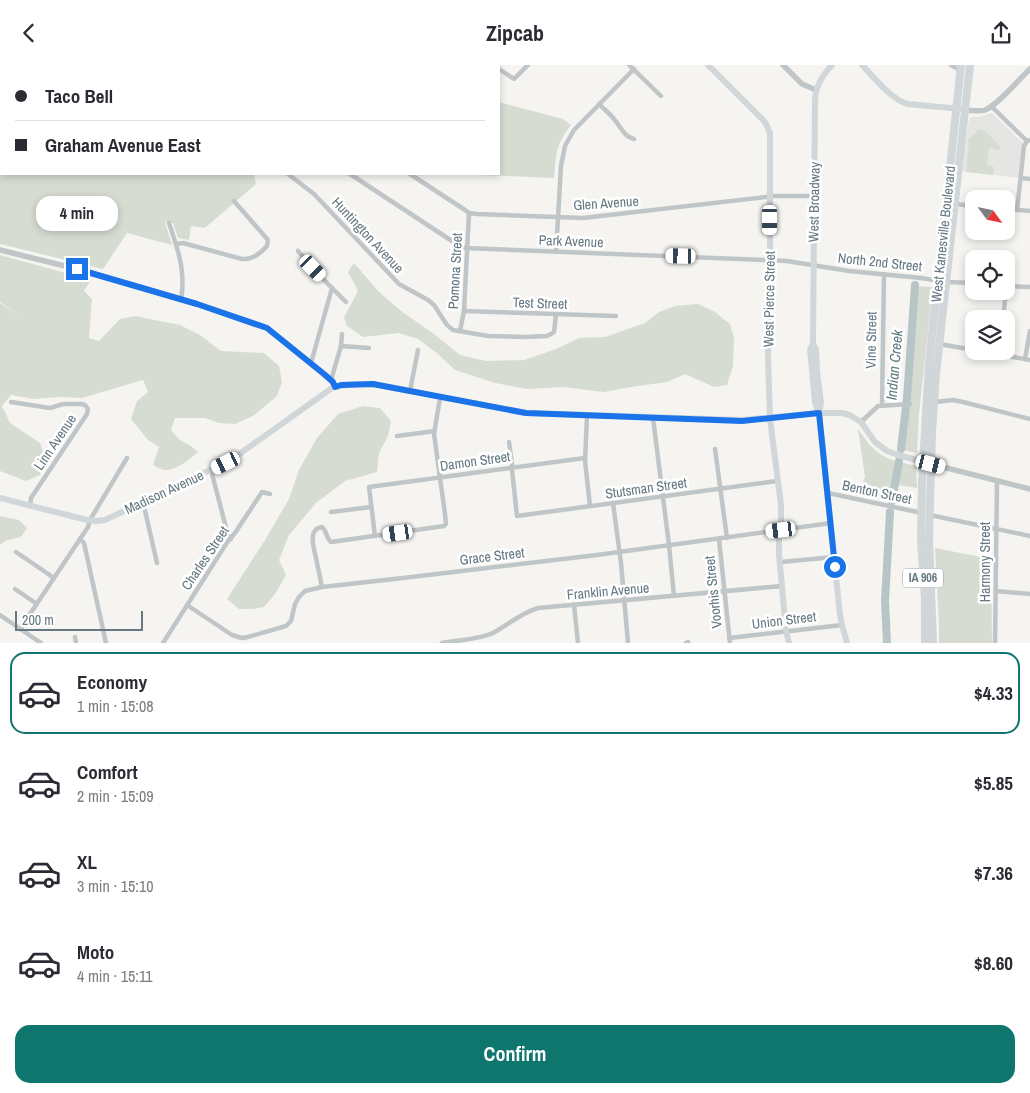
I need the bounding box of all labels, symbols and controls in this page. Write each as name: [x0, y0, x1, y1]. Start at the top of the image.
text: Zipcab: [486, 18, 544, 48]
icon: back: [15, 19, 43, 47]
icon: share: [987, 19, 1015, 47]
text: Taco Bell: [45, 83, 113, 109]
text: Graham Avenue East: [45, 132, 201, 158]
street label: West Broadway: [804, 161, 824, 242]
street label: West Kanesville Boulevard: [927, 165, 959, 303]
north arrow: [965, 190, 1015, 240]
map controls: [965, 190, 1015, 360]
street label: Glen Avenue: [573, 192, 639, 214]
street label: Huntington Avenue: [328, 193, 408, 277]
callout: 4 min: [36, 197, 118, 231]
text: 4 min: [60, 202, 94, 224]
car: [762, 205, 777, 235]
street label: Park Avenue: [538, 231, 604, 251]
street label: Pomona Street: [444, 232, 466, 310]
car: [665, 248, 696, 264]
street label: North 2nd Street: [837, 249, 923, 275]
button: locate: [965, 250, 1015, 300]
street label: West Pierce Street: [759, 251, 779, 347]
car: [297, 252, 328, 284]
route end: [66, 258, 88, 280]
street label: Test Street: [512, 293, 568, 313]
button: layers: [965, 310, 1015, 360]
street label: Vine Street: [862, 311, 880, 369]
water label: Indian Creek: [880, 328, 908, 401]
street label: Linn Avenue: [30, 411, 80, 473]
street label: Damon Street: [439, 447, 511, 475]
car: [209, 450, 242, 476]
car: [914, 453, 947, 475]
street label: Madison Avenue: [122, 466, 206, 518]
street label: Stutsman Street: [604, 473, 688, 503]
street label: Benton Street: [841, 476, 913, 508]
car: [765, 521, 796, 539]
street label: Harmony Street: [976, 522, 994, 602]
street label: Charles Street: [177, 523, 233, 593]
car: [382, 523, 413, 543]
street label: Grace Street: [459, 543, 525, 569]
street label: Voorhis Street: [700, 555, 726, 629]
route start: [824, 556, 846, 578]
road number: IA 906: [903, 568, 943, 587]
street label: Franklin Avenue: [566, 578, 650, 604]
street label: Union Street: [751, 607, 817, 633]
scale bar: [15, 608, 142, 631]
text: 200 m: [22, 611, 54, 629]
text: Economy: [77, 669, 147, 695]
icon: car: [17, 671, 62, 716]
text: $4.33: [974, 680, 1013, 706]
text: 1 min · 15:08: [77, 695, 154, 717]
text: Comfort: [77, 759, 138, 785]
icon: car: [17, 761, 62, 806]
text: $5.85: [974, 770, 1013, 796]
text: 2 min · 15:09: [77, 785, 154, 807]
text: XL: [77, 849, 97, 875]
icon: car: [17, 851, 62, 896]
text: $7.36: [974, 860, 1013, 886]
text: 3 min · 15:10: [77, 875, 154, 897]
text: Moto: [77, 939, 114, 965]
icon: car: [17, 941, 62, 986]
text: $8.60: [974, 950, 1013, 976]
text: 4 min · 15:11: [77, 965, 153, 987]
button: Confirm: [15, 1025, 1015, 1083]

